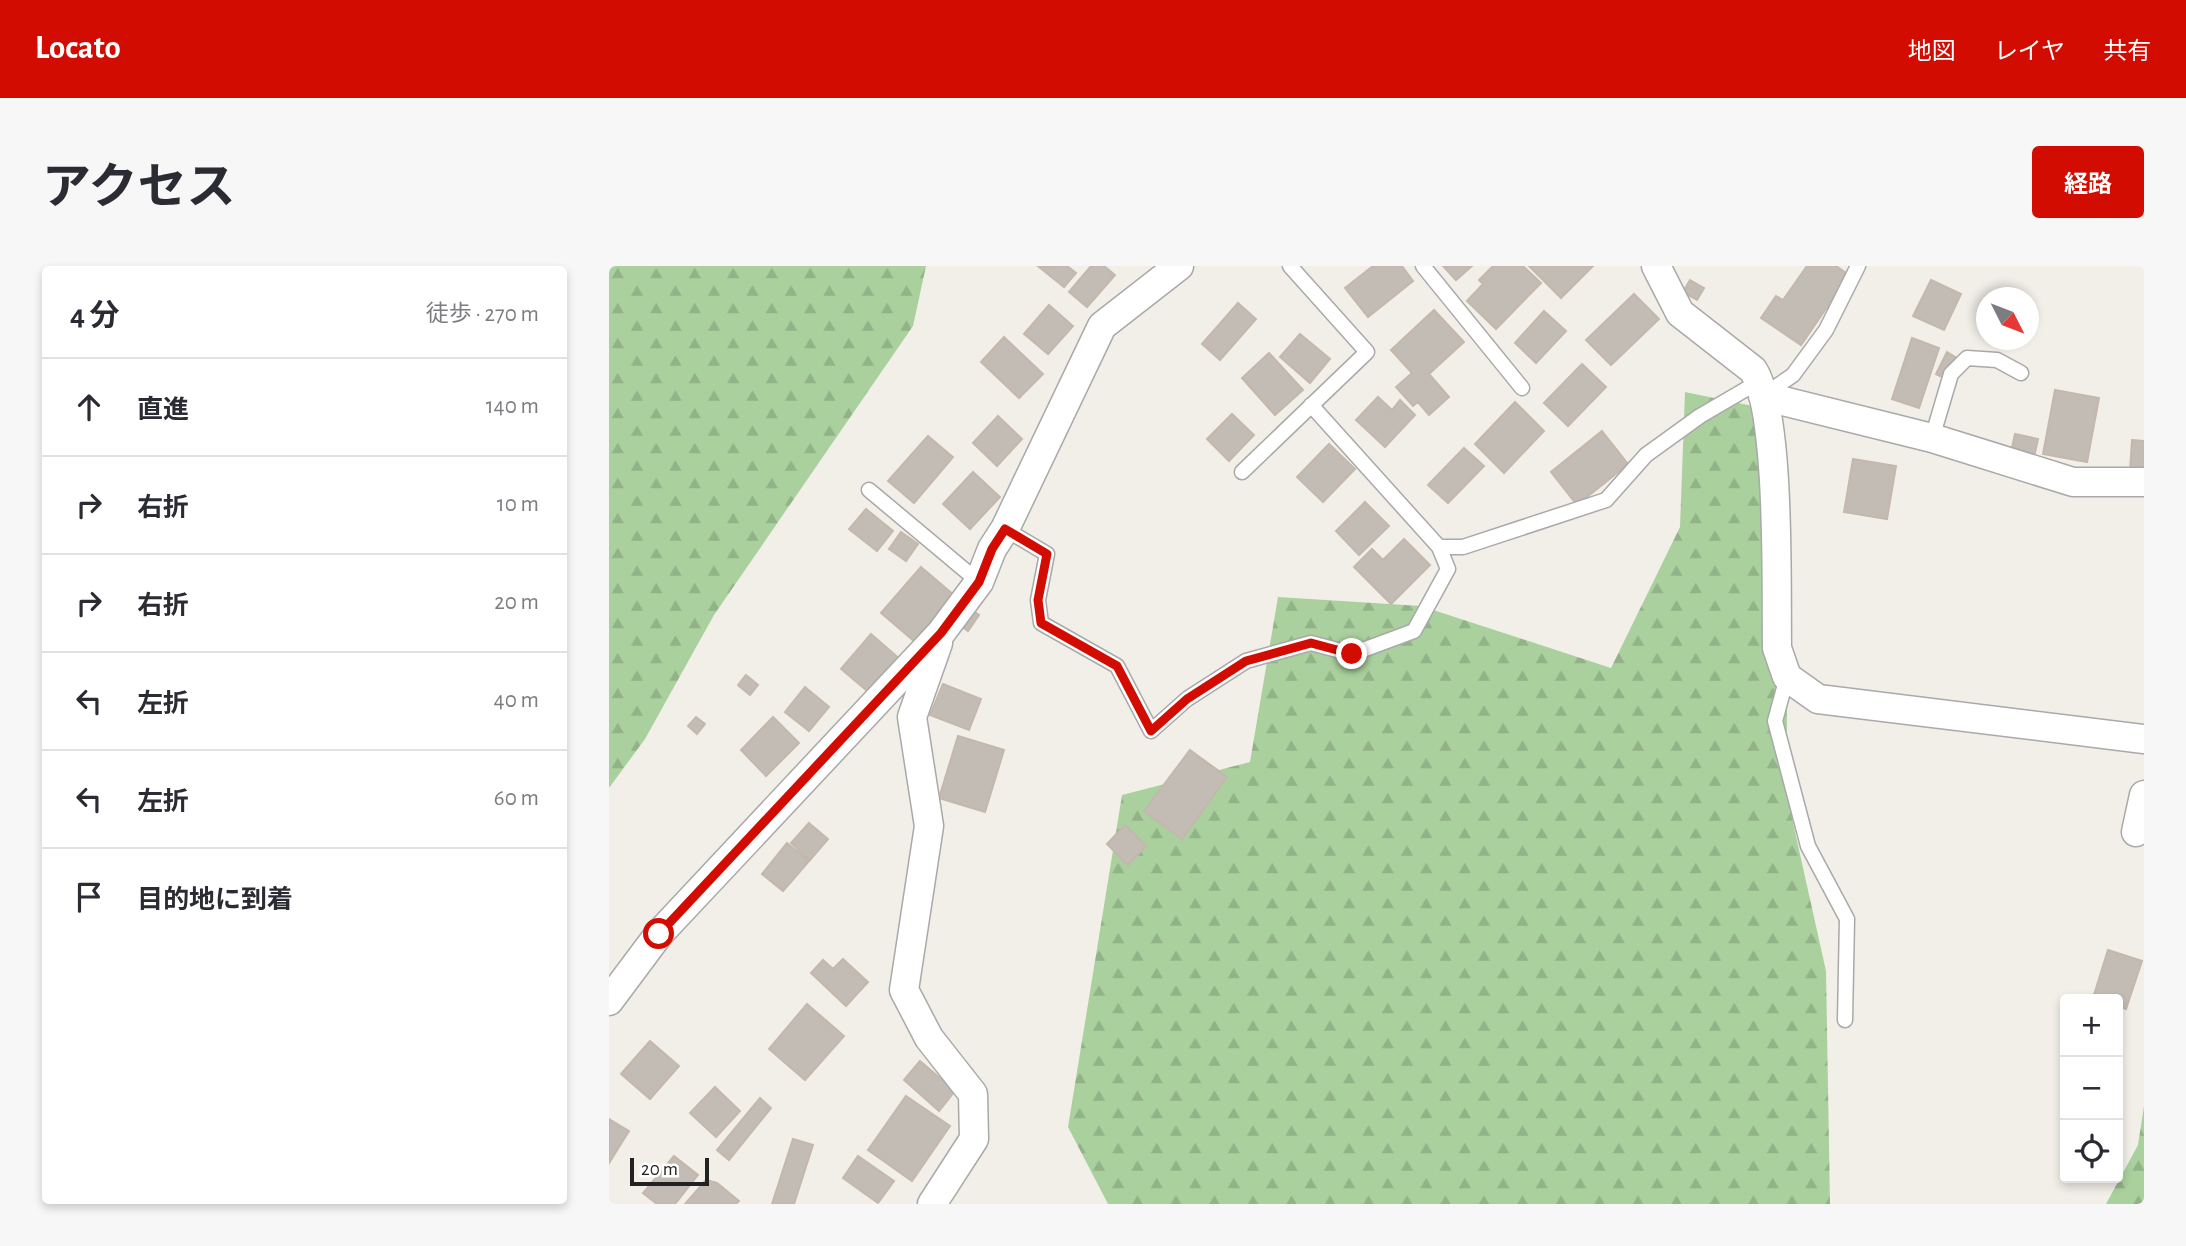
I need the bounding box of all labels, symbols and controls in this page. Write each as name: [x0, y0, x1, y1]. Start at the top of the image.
text: Locato: [35, 32, 121, 65]
text: 地図: [1908, 40, 1956, 64]
text: レイヤ: [1994, 40, 2065, 64]
text: 共有: [2103, 40, 2151, 64]
button: 経路: [2032, 146, 2144, 218]
text: アクセス: [42, 164, 236, 213]
north arrow: [1976, 287, 2039, 350]
text: 4 分: [70, 301, 120, 331]
text: 徒歩 · 270 m: [426, 303, 539, 326]
icon: ahead: [70, 388, 108, 426]
text: 140 m: [486, 395, 539, 418]
text: 直進: [137, 397, 189, 423]
icon: right: [70, 486, 108, 524]
text: 10 m: [497, 493, 539, 516]
text: 右折: [137, 495, 189, 521]
icon: right: [70, 584, 108, 622]
text: 20 m: [494, 591, 539, 614]
text: 右折: [137, 593, 189, 619]
route end: [1336, 638, 1367, 669]
icon: left: [70, 682, 108, 720]
text: 40 m: [494, 689, 539, 712]
text: 左折: [137, 691, 189, 717]
icon: left: [70, 780, 108, 818]
text: 60 m: [494, 787, 539, 810]
text: 左折: [137, 789, 189, 815]
icon: arrive: [70, 878, 108, 916]
text: 目的地に到着: [137, 887, 293, 913]
route start: [643, 918, 674, 949]
map controls: [2060, 994, 2123, 1183]
button: +: [2060, 994, 2123, 1057]
button: −: [2060, 1057, 2123, 1120]
button: locate: [2060, 1120, 2123, 1183]
scale bar: [630, 1155, 709, 1187]
text: 20 m: [641, 1160, 678, 1179]

